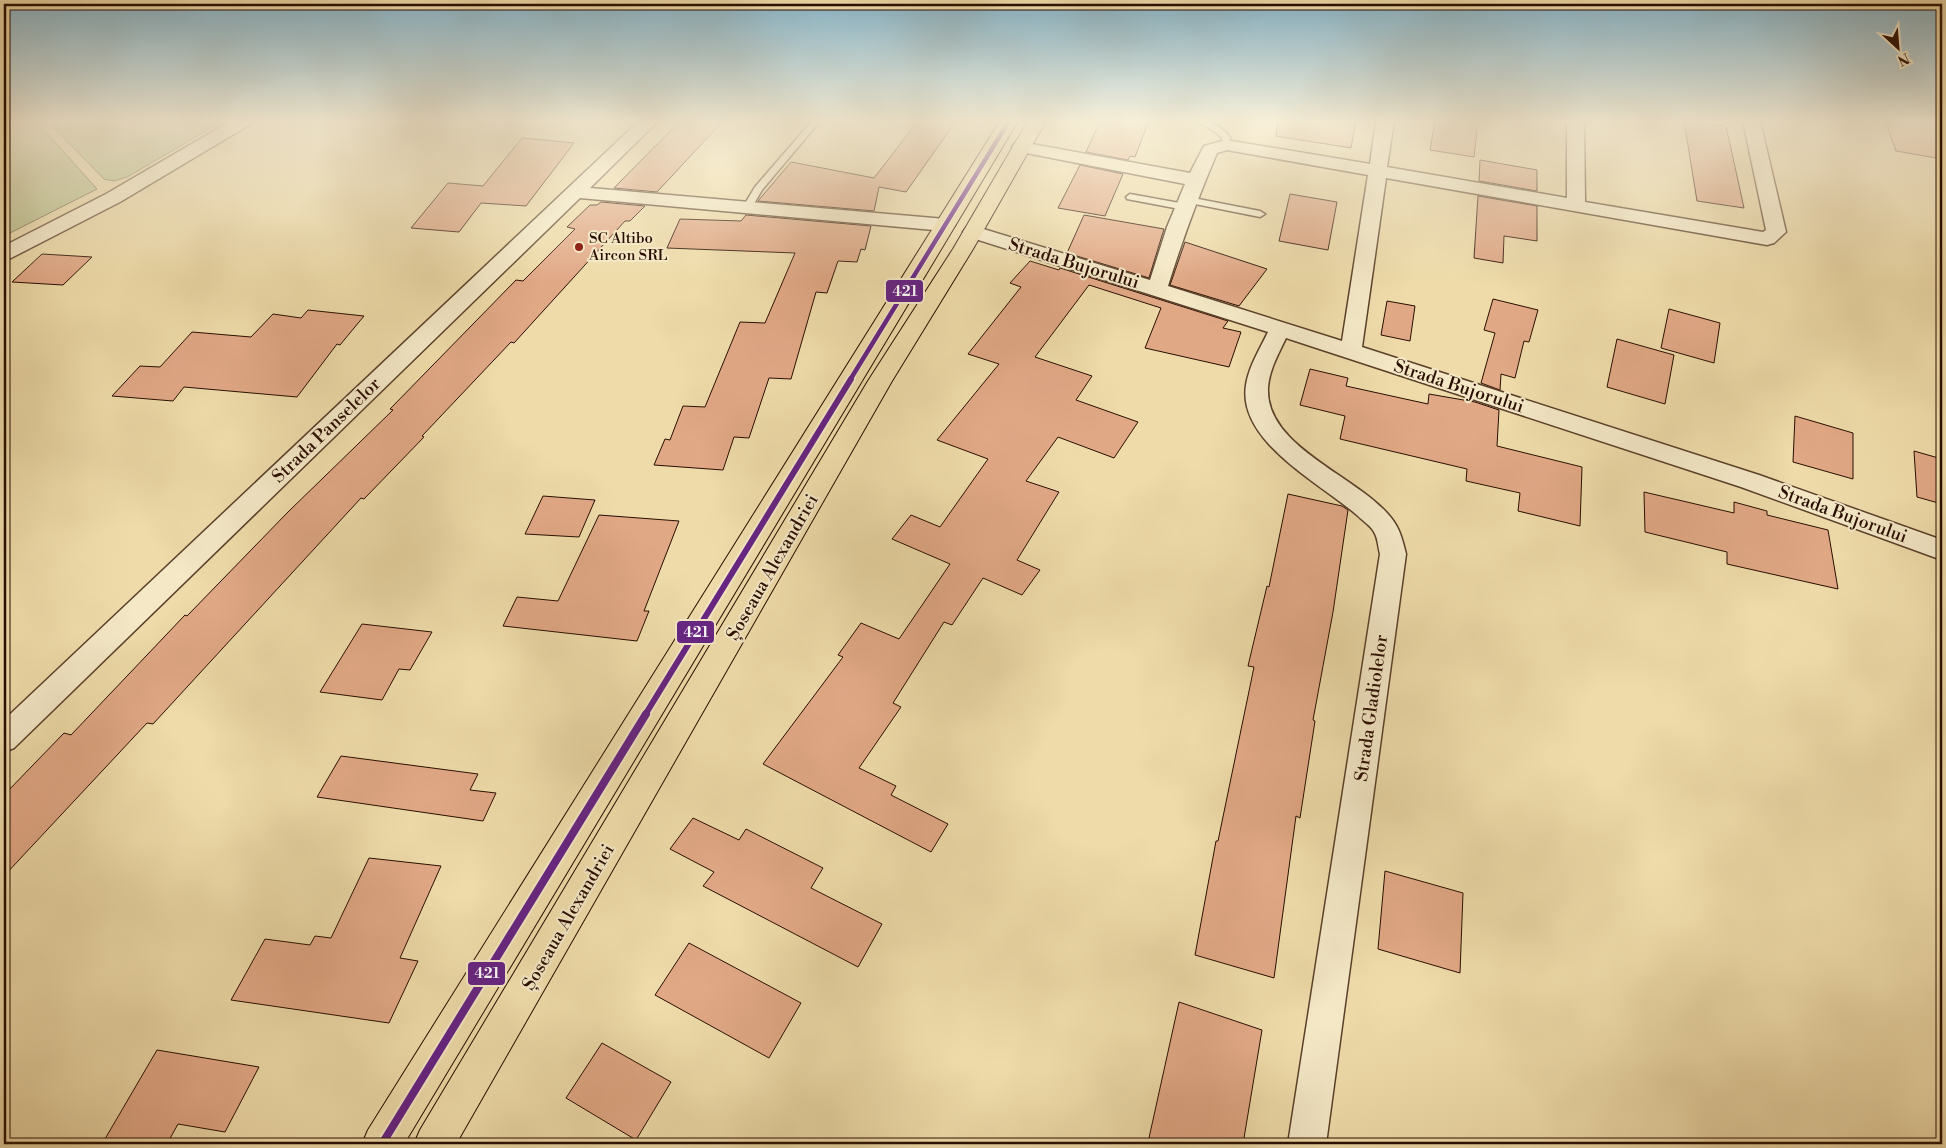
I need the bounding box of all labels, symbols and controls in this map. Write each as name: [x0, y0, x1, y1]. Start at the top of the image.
north arrow: [1874, 22, 1924, 72]
text: N: [1894, 48, 1912, 69]
place label: SC Altibo Aircon SRL: [588, 229, 668, 265]
street label: Strada Bujorului: [1006, 233, 1142, 294]
marker: SC Altibo Aircon SRL: [573, 241, 585, 253]
line badge: 421: [885, 279, 924, 303]
text: 421: [892, 283, 918, 301]
street label: Strada Bujorului: [1391, 355, 1527, 418]
street label: Strada Panselelor: [267, 372, 386, 488]
street label: Strada Bujorului: [1775, 480, 1911, 548]
street label: Șoseaua Alexandriei: [721, 490, 824, 644]
line badge: 421: [676, 620, 715, 644]
text: 421: [683, 624, 709, 642]
street label: Strada Gladiolelor: [1350, 633, 1393, 783]
street label: Șoseaua Alexandriei: [517, 840, 620, 994]
line badge: 421: [467, 961, 506, 986]
text: 421: [474, 965, 500, 983]

